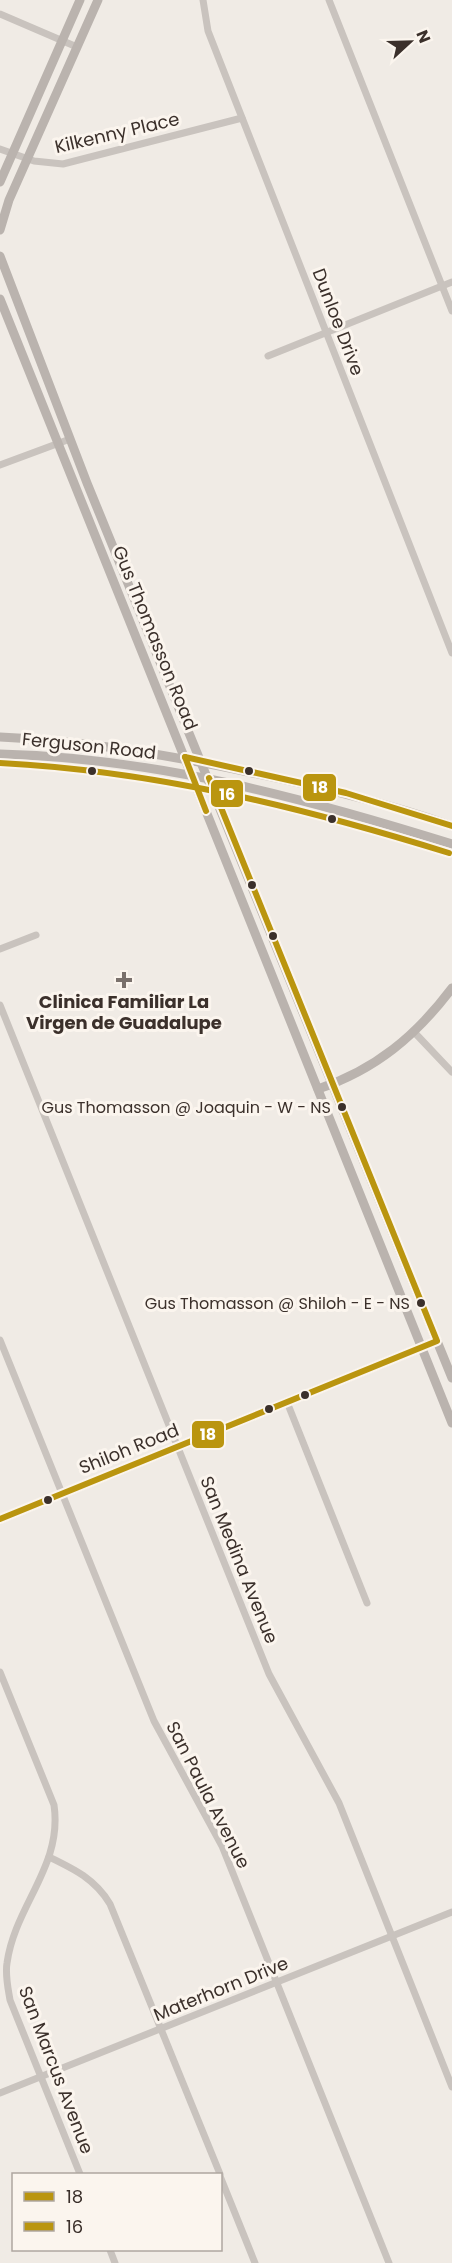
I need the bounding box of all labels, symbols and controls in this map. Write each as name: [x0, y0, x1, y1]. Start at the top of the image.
north arrow: [380, 12, 440, 72]
text: N: [411, 27, 436, 46]
street label: Kilkenny Place: [52, 106, 182, 159]
street label: Dunloe Drive: [307, 265, 370, 379]
street label: Gus Thomasson Road: [107, 542, 204, 734]
street label: Ferguson Road: [21, 726, 157, 765]
unlabelled marker: [86, 765, 98, 777]
unlabelled marker: [243, 765, 255, 777]
line badge: 18: [302, 773, 337, 802]
text: 18: [312, 776, 328, 799]
line badge: 16: [210, 779, 244, 808]
text: 16: [219, 783, 235, 806]
unlabelled marker: [326, 813, 338, 825]
unlabelled marker: [246, 879, 258, 891]
unlabelled marker: [267, 930, 279, 942]
marker: Clinica Familiar La Virgen de Guadalupe: [115, 971, 133, 989]
place label: Clinica Familiar La Virgen de Guadalupe: [26, 989, 222, 1035]
place label: Gus Thomasson @ Joaquin - W - NS: [42, 1096, 331, 1119]
marker: Gus Thomasson @ Joaquin - W - NS: [336, 1101, 348, 1113]
place label: Gus Thomasson @ Shiloh - E - NS: [145, 1292, 410, 1315]
marker: Gus Thomasson @ Shiloh - E - NS: [415, 1297, 427, 1309]
unlabelled marker: [299, 1389, 311, 1401]
unlabelled marker: [263, 1403, 275, 1415]
street label: Shiloh Road: [75, 1417, 182, 1480]
line badge: 18: [191, 1420, 225, 1449]
text: 18: [200, 1423, 216, 1446]
street label: San Medina Avenue: [194, 1472, 284, 1647]
unlabelled marker: [42, 1494, 54, 1506]
street label: San Paula Avenue: [160, 1717, 256, 1873]
street label: Materhorn Drive: [150, 1950, 292, 2027]
street label: San Marcus Avenue: [13, 1982, 100, 2157]
legend: [12, 2173, 222, 2251]
text: 18: [66, 2184, 83, 2209]
text: 16: [66, 2214, 83, 2239]

